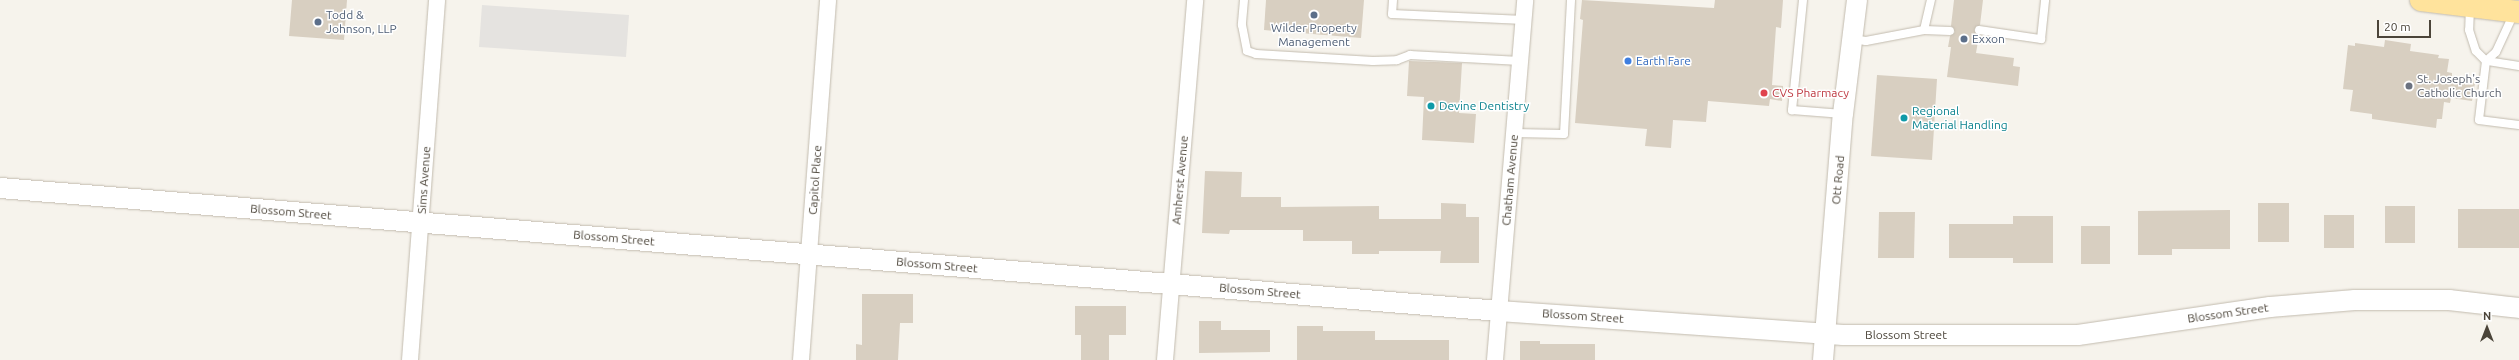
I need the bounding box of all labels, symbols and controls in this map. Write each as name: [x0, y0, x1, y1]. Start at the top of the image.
place label: Todd & Johnson, LLP: [326, 8, 397, 36]
marker: Wilder Property Management: [1309, 10, 1319, 20]
scale bar: [2379, 12, 2433, 38]
marker: Todd & Johnson, LLP: [313, 17, 323, 27]
text: 20 m: [2384, 20, 2411, 33]
place label: Wilder Property Management: [1271, 21, 1357, 49]
place label: Exxon: [1972, 32, 2005, 46]
marker: Exxon: [1959, 34, 1969, 44]
place label: Earth Fare: [1636, 54, 1691, 68]
marker: Earth Fare: [1623, 56, 1633, 66]
place label: St. Joseph's Catholic Church: [2417, 72, 2502, 100]
marker: St. Joseph's Catholic Church: [2404, 81, 2414, 91]
place label: CVS Pharmacy: [1772, 86, 1849, 100]
marker: CVS Pharmacy: [1759, 88, 1769, 98]
place label: Devine Dentistry: [1439, 99, 1529, 113]
marker: Devine Dentistry: [1426, 101, 1436, 111]
place label: Regional Material Handling: [1912, 104, 2008, 132]
marker: Regional Material Handling: [1899, 113, 1909, 123]
street label: Chatham Avenue: [1499, 134, 1521, 226]
street label: Amherst Avenue: [1169, 135, 1191, 225]
street label: Capitol Place: [805, 145, 825, 215]
street label: Sims Avenue: [414, 146, 434, 214]
street label: Ott Road: [1829, 155, 1847, 205]
street label: Blossom Street: [250, 201, 332, 223]
street label: Blossom Street: [573, 227, 655, 249]
street label: Blossom Street: [896, 254, 978, 276]
street label: Blossom Street: [1219, 280, 1301, 302]
street label: Blossom Street: [2186, 300, 2270, 326]
street label: Blossom Street: [1542, 306, 1624, 326]
north arrow: [2467, 308, 2507, 348]
text: N: [2483, 310, 2491, 322]
street label: Blossom Street: [1865, 328, 1947, 342]

